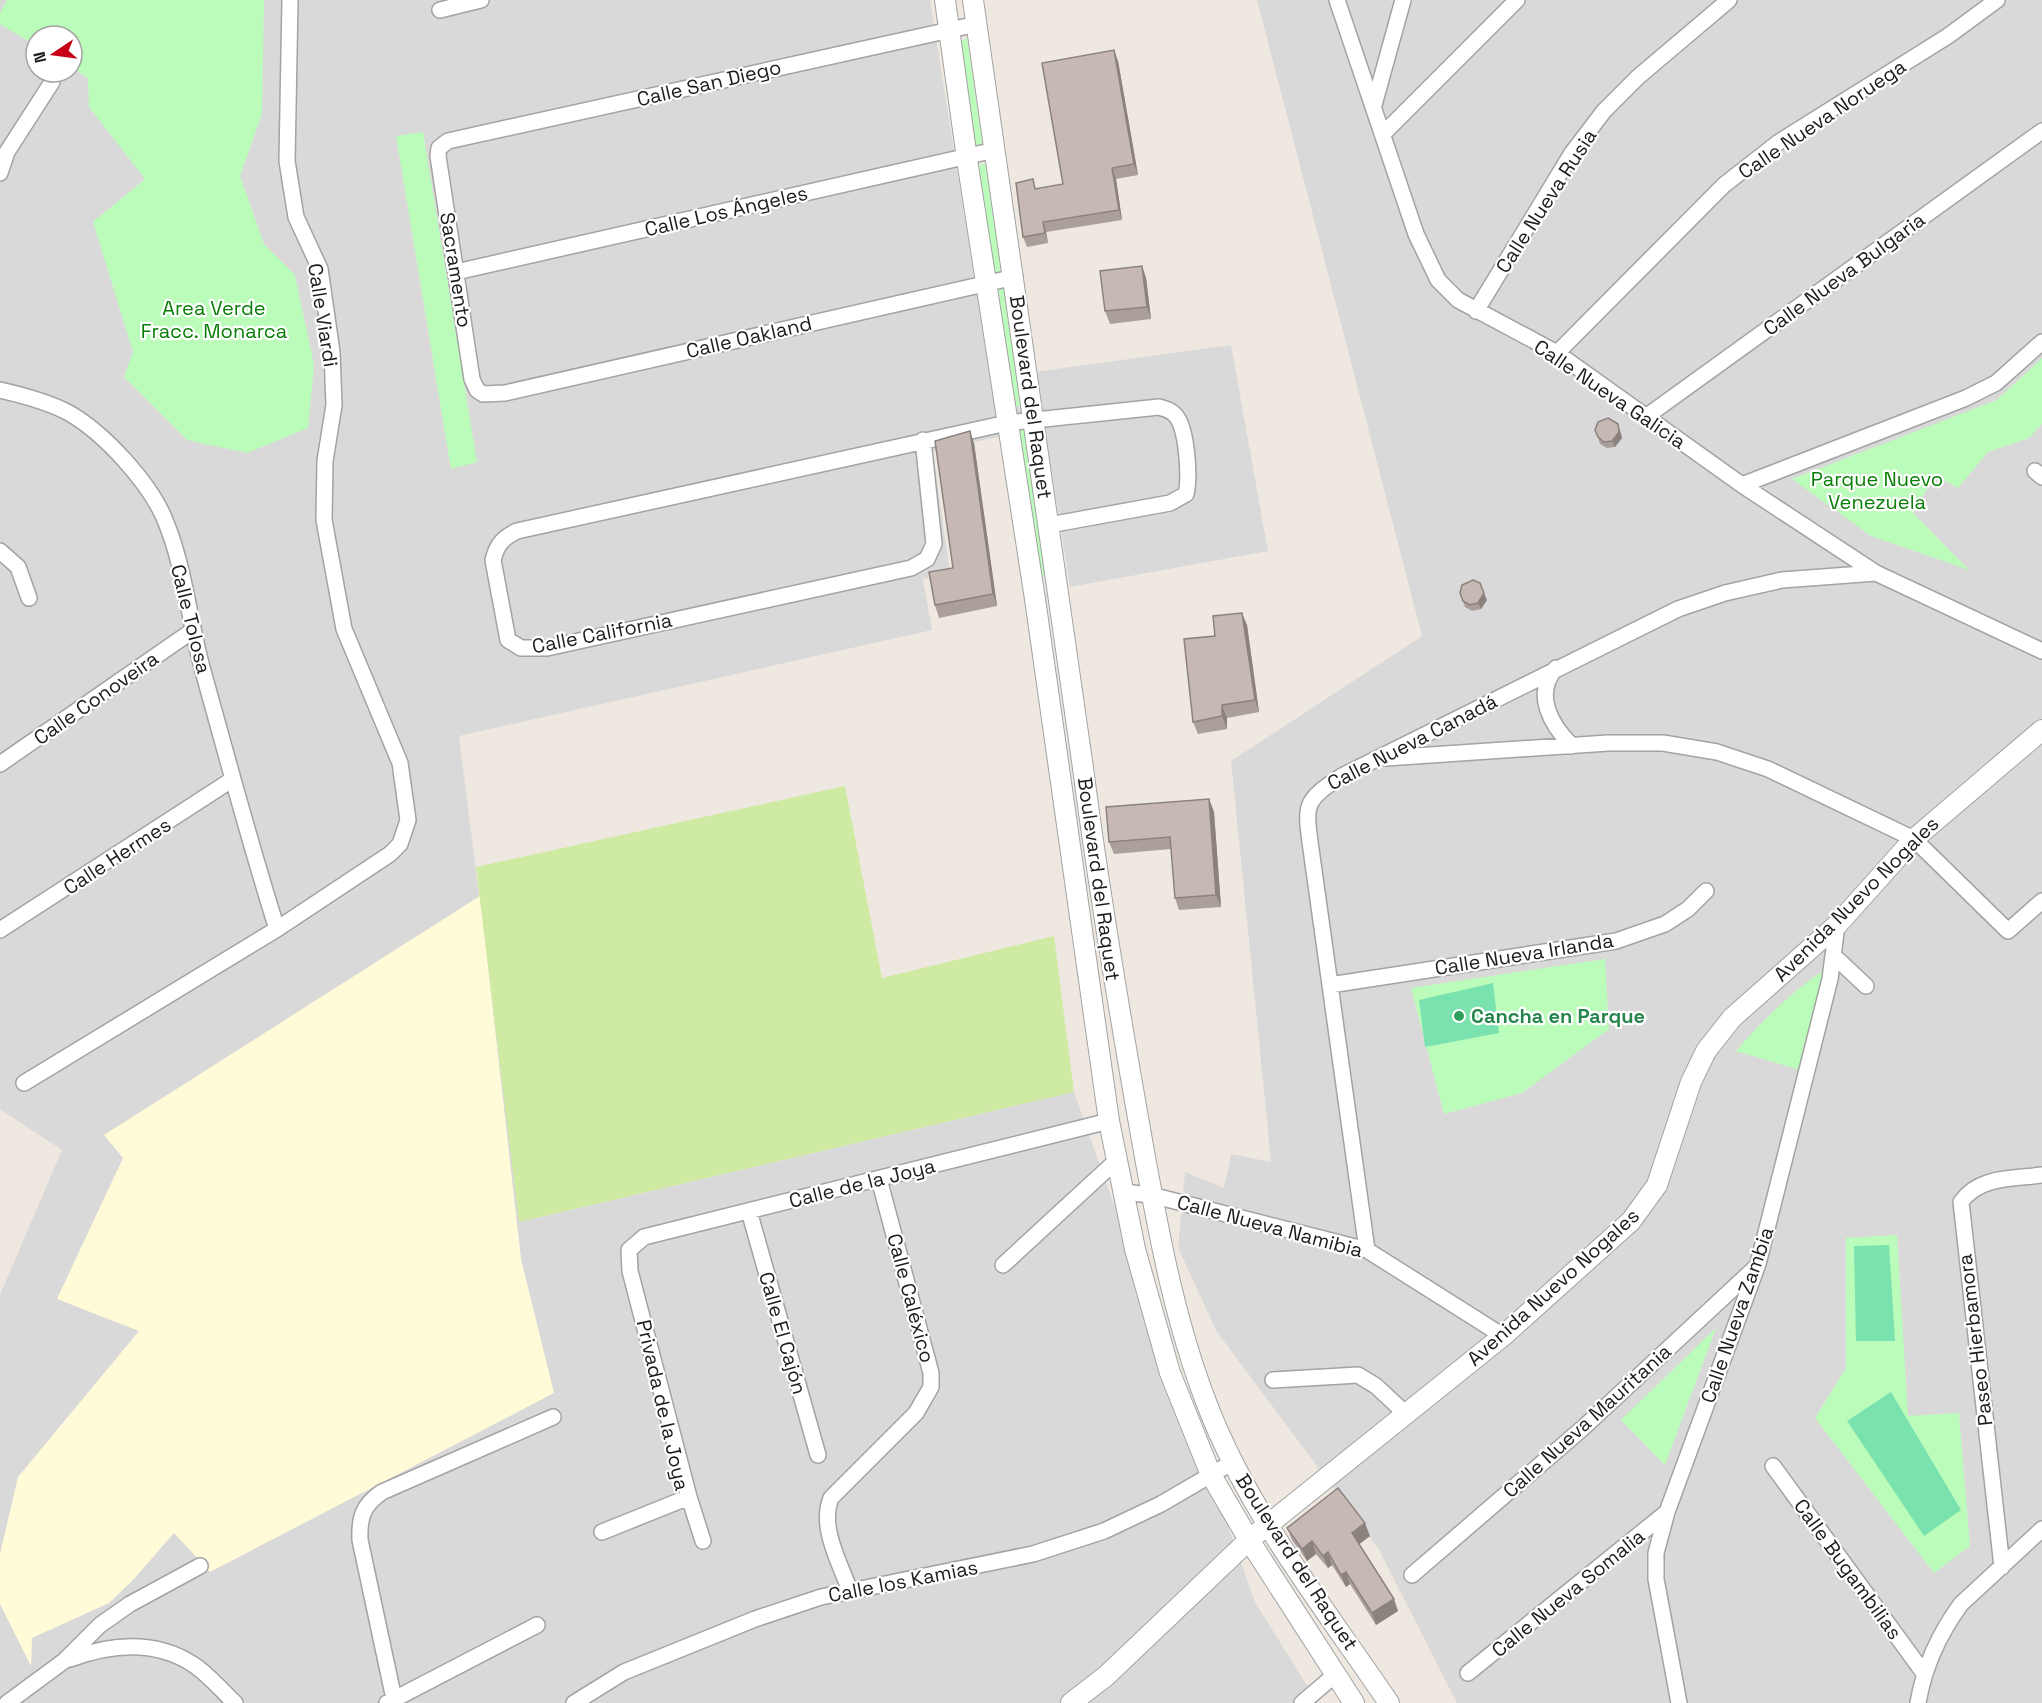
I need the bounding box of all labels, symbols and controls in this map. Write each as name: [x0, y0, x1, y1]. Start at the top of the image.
north arrow: [24, 24, 84, 84]
text: N: [28, 50, 51, 65]
street label: Calle Nueva Noruega: [1733, 53, 1911, 185]
street label: Calle San Diego: [634, 54, 784, 112]
street label: Calle Nueva Rusia: [1490, 124, 1602, 278]
street label: Calle Los Ángeles: [642, 180, 810, 242]
street label: Calle Nueva Bulgaria: [1758, 207, 1930, 341]
street label: Sacramento: [434, 210, 478, 330]
street label: Calle Viardi: [302, 261, 344, 369]
street label: Boulevard del Raquet: [1004, 293, 1058, 501]
park label: Area Verde Fracc. Monarca: [141, 295, 287, 344]
street label: Calle Oakland: [684, 310, 814, 364]
street label: Calle Nueva Galicia: [1529, 333, 1691, 455]
park label: Parque Nuevo Venezuela: [1811, 466, 1943, 515]
street label: Calle Tolosa: [165, 562, 217, 676]
street label: Calle California: [530, 607, 674, 659]
street label: Calle Conoveira: [29, 645, 163, 751]
street label: Calle Nueva Canadá: [1323, 688, 1501, 796]
street label: Boulevard del Raquet: [1072, 775, 1126, 983]
street label: Avenida Nuevo Nogales: [1768, 811, 1944, 987]
street label: Calle Hermes: [58, 812, 176, 900]
street label: Calle Nueva Irlanda: [1433, 927, 1615, 981]
place label: Cancha en Parque: [1471, 1003, 1645, 1029]
marker: Cancha en Parque: [1452, 1009, 1466, 1023]
street label: Calle de la Joya: [786, 1152, 938, 1214]
street label: Calle Nueva Namibia: [1174, 1189, 1366, 1263]
street label: Avenida Nuevo Nogales: [1461, 1203, 1645, 1371]
street label: Calle Nueva Zambia: [1695, 1223, 1779, 1407]
street label: Calle Caléxico: [881, 1231, 941, 1365]
street label: Paseo Hierbamora: [1952, 1252, 1998, 1428]
street label: Calle El Cajón: [753, 1269, 813, 1397]
street label: Privada de la Joya: [631, 1317, 695, 1493]
street label: Calle Nueva Mauritania: [1497, 1338, 1677, 1504]
street label: Boulevard del Raquet: [1230, 1469, 1364, 1655]
street label: Calle Bugambilias: [1788, 1494, 1908, 1644]
street label: Calle Nueva Somalia: [1486, 1523, 1650, 1663]
street label: Calle los Kamias: [826, 1554, 980, 1608]

